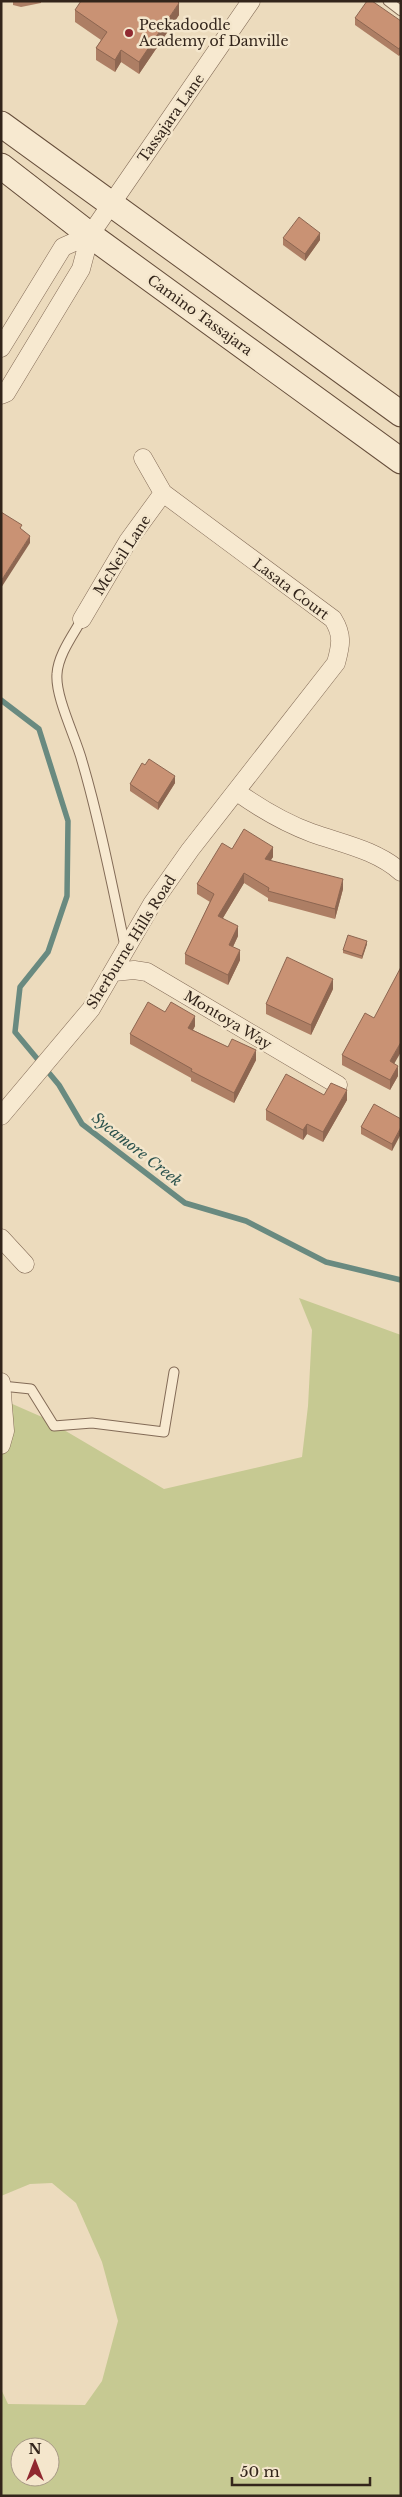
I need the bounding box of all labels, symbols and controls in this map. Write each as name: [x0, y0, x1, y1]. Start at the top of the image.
place label: Peekadoodle Academy of Danville: [138, 16, 288, 50]
marker: Peekadoodle Academy of Danville: [123, 27, 135, 39]
street label: Tassajara Lane: [134, 70, 208, 166]
street label: Camino Tassajara: [144, 271, 256, 359]
street label: McNeil Lane: [90, 512, 154, 598]
street label: Lasata Court: [249, 555, 333, 624]
street label: Sherburne Hills Road: [82, 871, 180, 1012]
street label: Montoya Way: [181, 987, 275, 1053]
water label: Sycamore Creek: [88, 1108, 186, 1190]
north arrow: [10, 2437, 60, 2487]
text: N: [28, 2440, 42, 2458]
scale bar: [232, 2454, 370, 2486]
text: 50 m: [240, 2462, 280, 2481]

